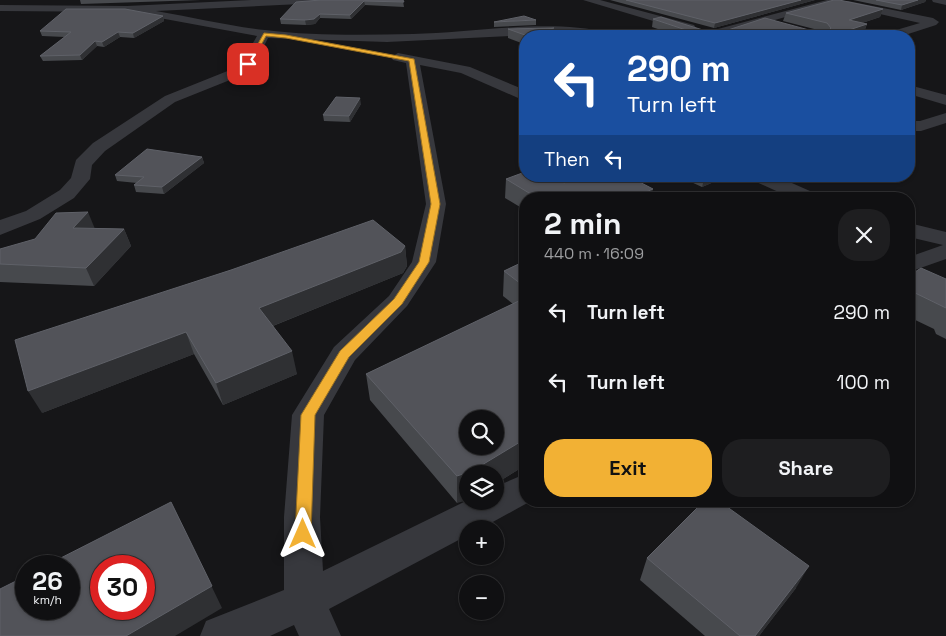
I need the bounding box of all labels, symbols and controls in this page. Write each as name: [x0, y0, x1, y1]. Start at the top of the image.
pin: [227, 43, 269, 85]
text: 290 m: [627, 47, 731, 91]
icon: arrive: [234, 50, 262, 78]
icon: left: [544, 50, 609, 115]
text: Turn left: [627, 90, 717, 118]
icon: left: [600, 145, 628, 173]
text: Then: [544, 147, 590, 172]
text: 2 min: [544, 204, 622, 243]
button: close: [838, 209, 890, 261]
text: 440 m · 16:09: [544, 243, 644, 264]
icon: left: [544, 298, 572, 326]
text: Turn left: [587, 300, 665, 325]
text: 290 m: [834, 300, 890, 325]
icon: left: [544, 368, 572, 396]
text: Turn left: [587, 370, 665, 395]
text: 100 m: [836, 370, 890, 395]
map controls: [459, 410, 504, 620]
button: search: [459, 410, 504, 455]
button: Exit: [544, 439, 712, 497]
button: Share: [722, 439, 890, 497]
button: layers: [459, 465, 504, 510]
position arrow: [276, 507, 328, 559]
button: +: [459, 520, 504, 565]
speed limit sign: 30: [90, 555, 155, 620]
text: 26: [32, 565, 63, 597]
button: −: [459, 575, 504, 620]
text: km/h: [33, 592, 62, 608]

